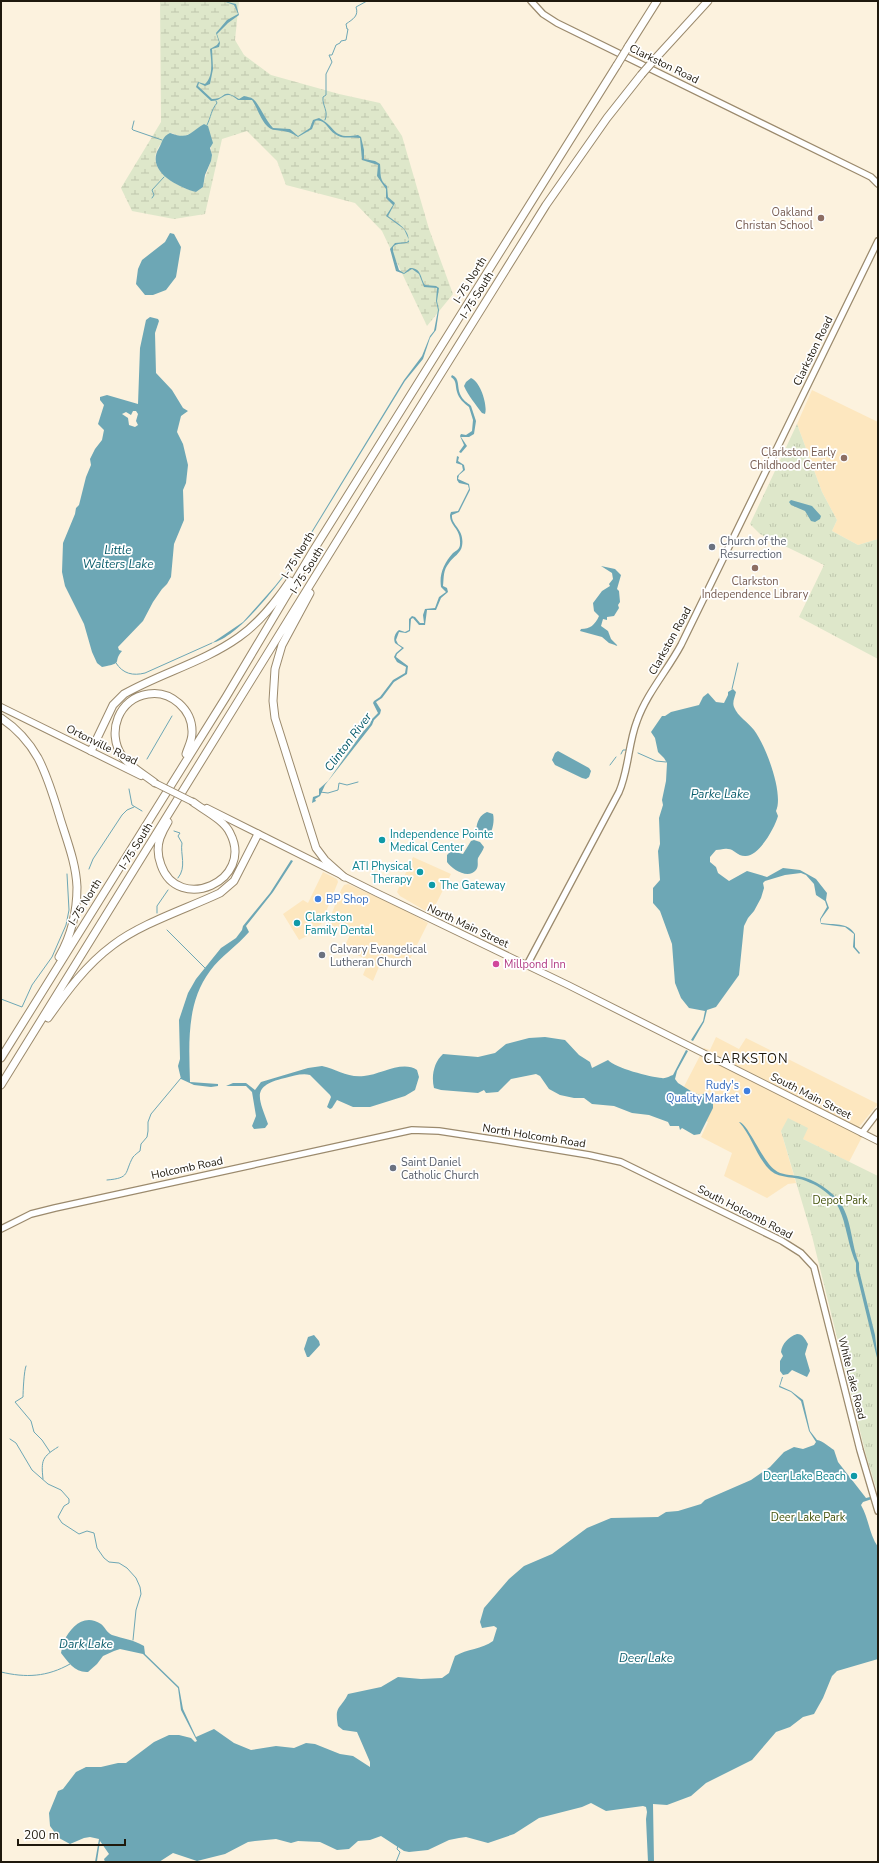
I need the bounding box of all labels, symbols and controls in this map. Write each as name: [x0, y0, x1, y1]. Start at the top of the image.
street label: Clarkston Road: [627, 41, 701, 87]
place label: Oakland Christan School: [735, 205, 814, 233]
marker: Oakland Christan School: [816, 213, 826, 223]
street label: I-75 North: [450, 254, 490, 306]
street label: I-75 South: [457, 269, 497, 321]
street label: Clarkston Road: [790, 314, 836, 388]
place label: Clarkston Early Childhood Center: [750, 445, 836, 473]
marker: Clarkston Early Childhood Center: [839, 453, 849, 463]
street label: I-75 North: [278, 529, 318, 581]
place label: Church of the Resurrection: [720, 534, 787, 562]
water label: Little Walters Lake: [82, 542, 154, 572]
marker: Church of the Resurrection: [707, 542, 717, 552]
street label: I-75 South: [287, 544, 327, 596]
marker: Clarkston Independence Library: [750, 563, 760, 573]
place label: Clarkston Independence Library: [702, 574, 809, 602]
street label: Clarkston Road: [645, 604, 695, 678]
water label: Clinton River: [321, 709, 376, 775]
street label: Ortonville Road: [64, 721, 140, 769]
water label: Parke Lake: [691, 786, 750, 802]
street label: I-75 South: [116, 820, 156, 872]
place label: Independence Pointe Medical Center: [390, 827, 493, 855]
marker: Independence Pointe Medical Center: [377, 835, 387, 845]
place label: ATI Physical Therapy: [352, 859, 413, 887]
marker: ATI Physical Therapy: [415, 867, 425, 877]
street label: I-75 North: [65, 876, 105, 928]
place label: The Gateway: [440, 878, 506, 893]
marker: The Gateway: [427, 880, 437, 890]
place label: BP Shop: [326, 892, 369, 907]
marker: BP Shop: [313, 894, 323, 904]
street label: North Main Street: [425, 901, 511, 952]
place label: Clarkston Family Dental: [305, 910, 374, 938]
marker: Clarkston Family Dental: [292, 918, 302, 928]
place label: Calvary Evangelical Lutheran Church: [330, 942, 427, 970]
marker: Calvary Evangelical Lutheran Church: [317, 950, 327, 960]
place label: Millpond Inn: [504, 957, 566, 972]
marker: Millpond Inn: [491, 959, 501, 969]
district label: CLARKSTON: [703, 1050, 789, 1068]
street label: South Main Street: [768, 1069, 854, 1123]
place label: Rudy's Quality Market: [666, 1078, 739, 1106]
marker: Rudy's Quality Market: [742, 1086, 752, 1096]
street label: North Holcomb Road: [481, 1120, 587, 1152]
street label: Holcomb Road: [150, 1153, 224, 1183]
place label: Saint Daniel Catholic Church: [401, 1155, 479, 1183]
marker: Saint Daniel Catholic Church: [388, 1163, 398, 1173]
street label: South Holcomb Road: [695, 1181, 795, 1243]
park label: Depot Park: [812, 1193, 868, 1208]
street label: White Lake Road: [834, 1335, 870, 1421]
place label: Deer Lake Beach: [763, 1469, 846, 1484]
marker: Deer Lake Beach: [849, 1471, 859, 1481]
park label: Deer Lake Park: [771, 1510, 846, 1525]
water label: Dark Lake: [59, 1636, 113, 1652]
water label: Deer Lake: [619, 1650, 674, 1666]
scale bar: [18, 1821, 125, 1847]
text: 200 m: [24, 1827, 59, 1843]

